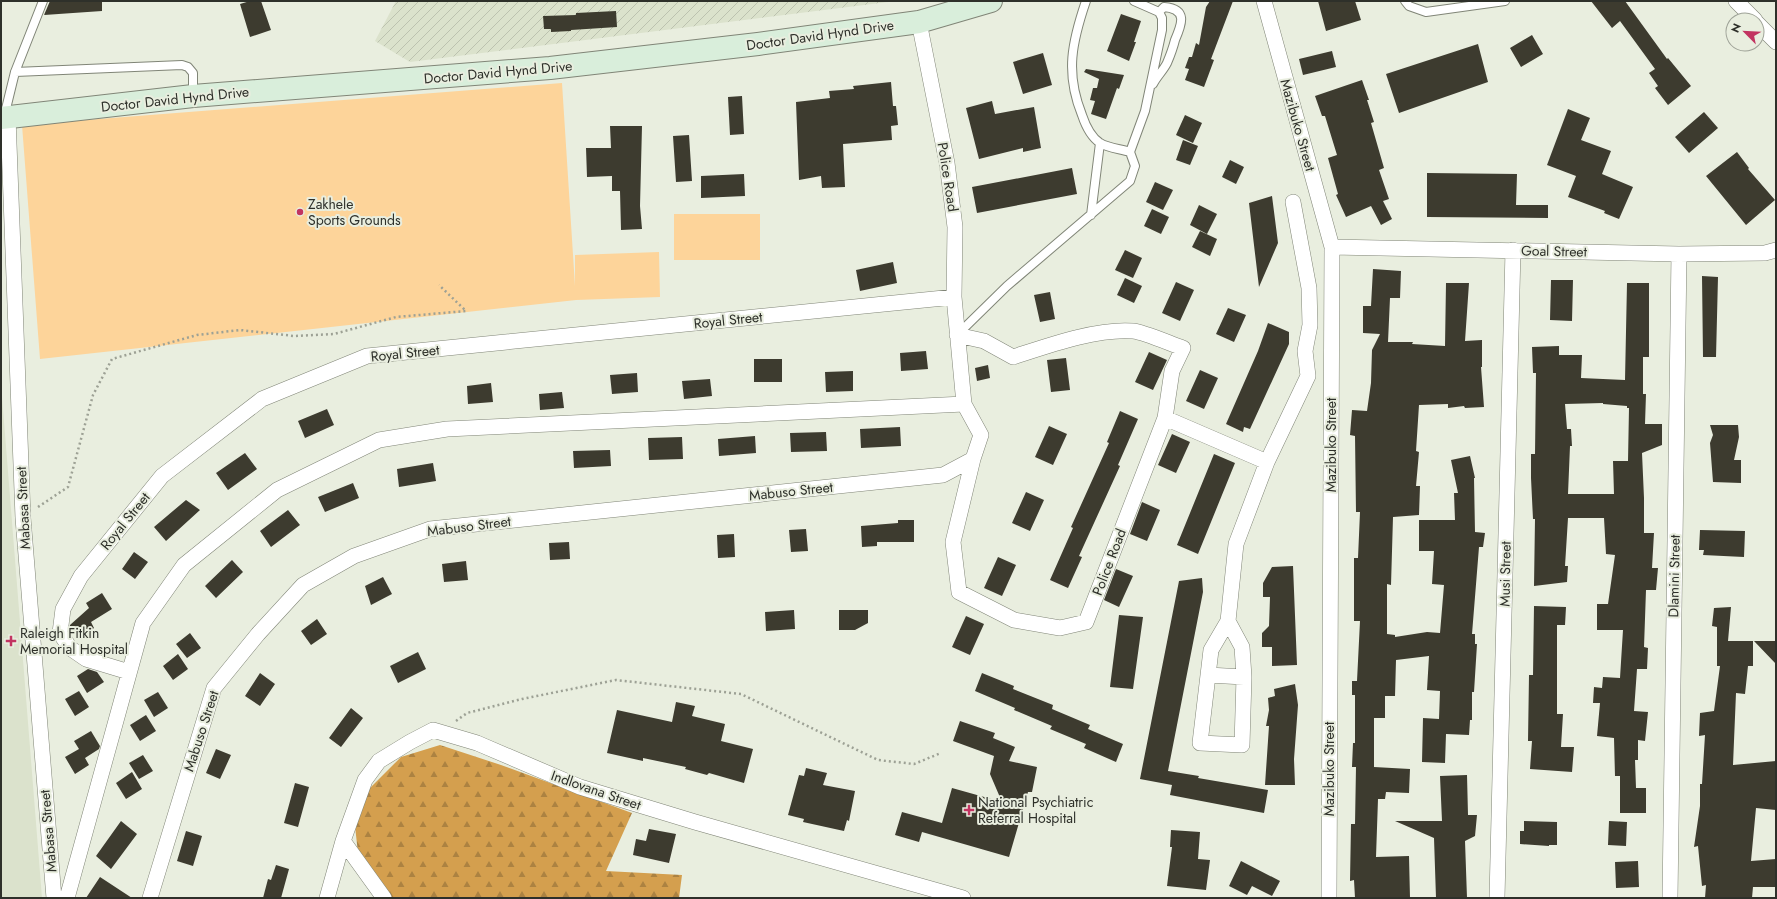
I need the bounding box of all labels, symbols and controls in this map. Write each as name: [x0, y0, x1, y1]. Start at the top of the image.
north arrow: [1725, 12, 1765, 52]
street label: Doctor David Hynd Drive: [745, 15, 895, 55]
text: N: [1727, 21, 1745, 35]
street label: Doctor David Hynd Drive: [423, 56, 573, 88]
street label: Mazibuko Street: [1275, 77, 1321, 174]
street label: Doctor David Hynd Drive: [100, 81, 250, 117]
street label: Police Road: [933, 141, 963, 213]
place label: Zakhele Sports Grounds: [308, 194, 401, 230]
marker: Zakhele Sports Grounds: [295, 207, 305, 217]
street label: Goal Street: [1521, 240, 1588, 262]
street label: Royal Street: [693, 306, 764, 334]
street label: Royal Street: [370, 339, 441, 367]
street label: Mazibuko Street: [1321, 397, 1341, 492]
street label: Mabasa Street: [11, 466, 35, 550]
street label: Mabuso Street: [748, 477, 835, 505]
street label: Royal Street: [96, 487, 155, 554]
street label: Mabuso Street: [426, 511, 513, 541]
street label: Police Road: [1087, 526, 1131, 598]
street label: Dlamini Street: [1663, 534, 1685, 617]
street label: Musi Street: [1494, 540, 1516, 607]
place label: Raleigh Fitkin Memorial Hospital: [20, 623, 128, 659]
marker: Raleigh Fitkin Memorial Hospital: [5, 635, 17, 647]
street label: Mabuso Street: [178, 687, 224, 774]
street label: Mazibuko Street: [1319, 721, 1339, 816]
street label: Indlovana Street: [548, 765, 644, 815]
street label: Mabasa Street: [34, 788, 62, 873]
place label: National Psychiatric Referral Hospital: [978, 792, 1093, 828]
marker: National Psychiatric Referral Hospital: [963, 804, 975, 816]

